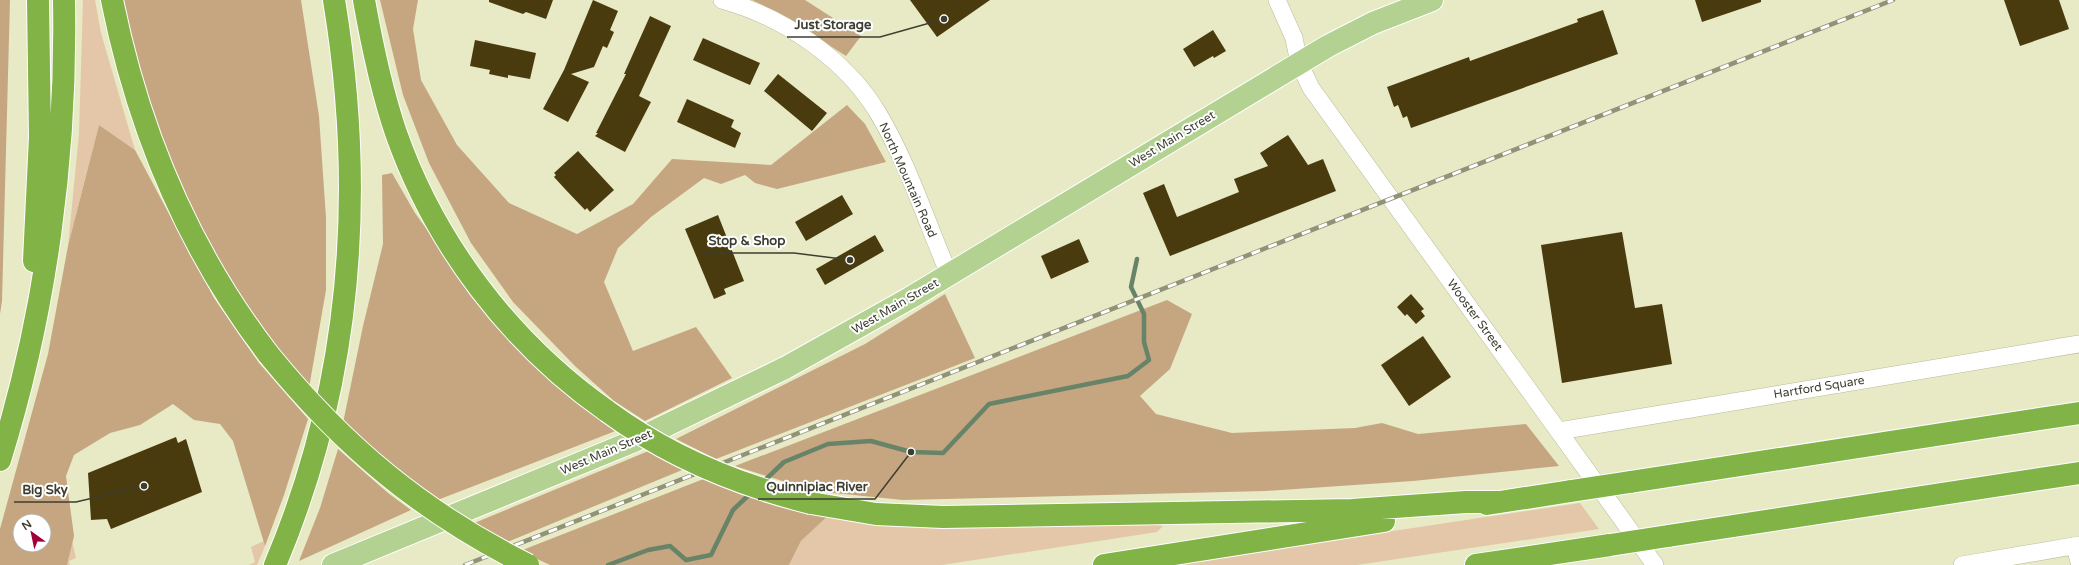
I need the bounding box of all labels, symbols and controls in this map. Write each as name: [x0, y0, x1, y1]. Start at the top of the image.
callout: Just Storage: [787, 12, 880, 37]
text: Just Storage: [794, 17, 872, 33]
street label: West Main Street: [1126, 108, 1218, 170]
street label: North Mountain Road: [876, 120, 940, 240]
callout: Stop & Shop: [701, 228, 794, 253]
text: Stop & Shop: [709, 233, 785, 249]
street label: West Main Street: [849, 275, 941, 337]
street label: Wooster Street: [1444, 276, 1506, 354]
street label: Hartford Square: [1773, 373, 1866, 401]
street label: West Main Street: [558, 426, 654, 478]
callout: Quinnipiac River: [758, 474, 875, 499]
callout: Big Sky: [14, 477, 76, 502]
text: Quinnipiac River: [766, 479, 869, 495]
text: Big Sky: [22, 482, 68, 498]
north arrow: [12, 513, 52, 553]
text: N: [20, 517, 34, 533]

